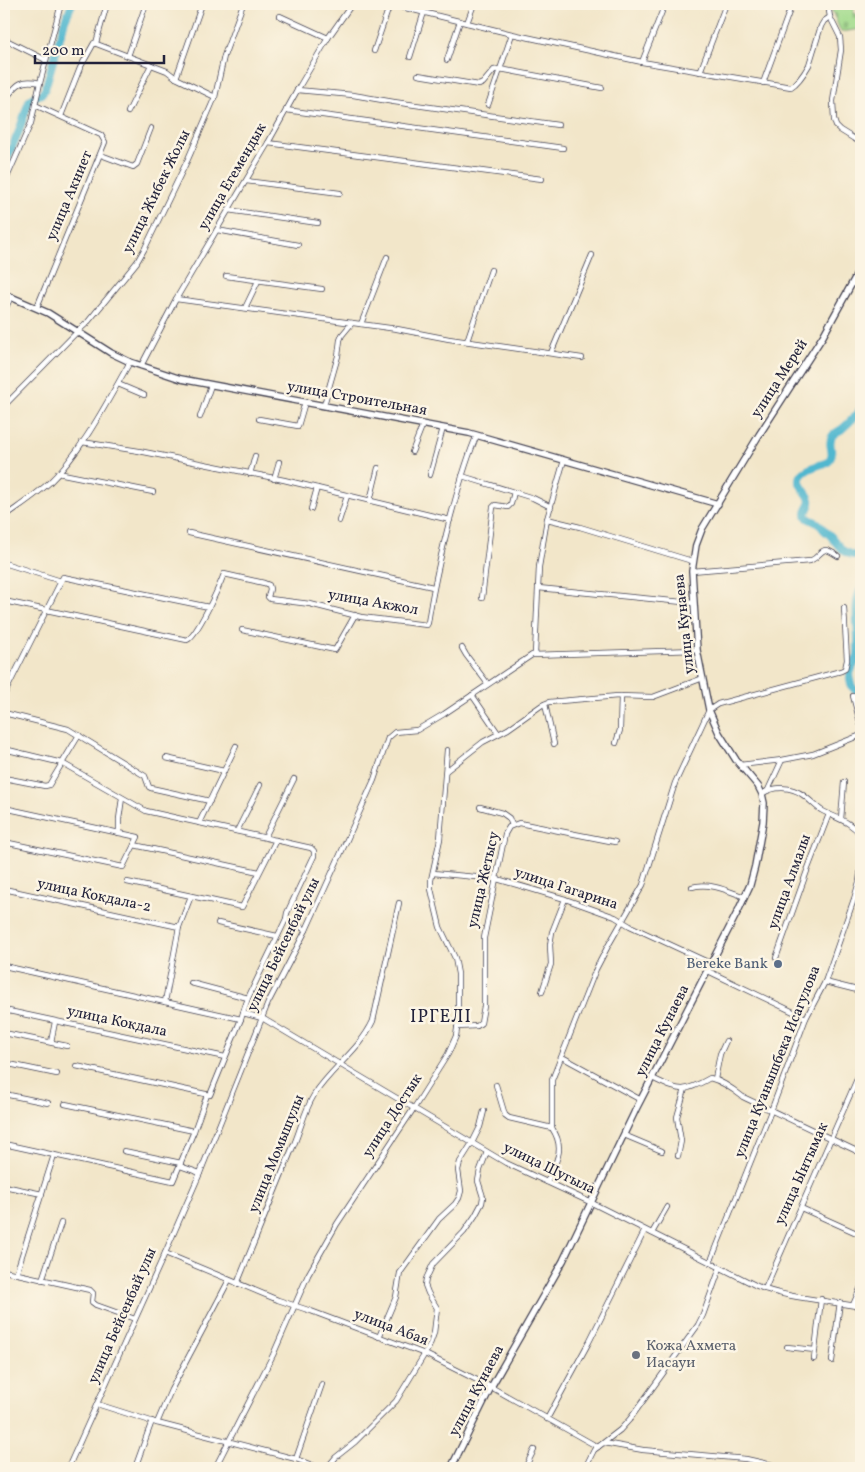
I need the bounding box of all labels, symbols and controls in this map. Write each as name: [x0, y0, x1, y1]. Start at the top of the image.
scale bar: [35, 32, 164, 64]
text: 200 m: [42, 41, 85, 62]
street label: улица Егемендык: [194, 119, 272, 235]
street label: улица Жибек Жолы: [118, 126, 196, 257]
street label: улица Акниет: [42, 147, 99, 244]
street label: улица Мерей: [747, 335, 813, 423]
street label: улица Строительная: [285, 376, 429, 422]
street label: улица Кунаева: [669, 573, 701, 675]
street label: улица Акжол: [326, 585, 420, 621]
street label: улица Жетысу: [463, 830, 505, 930]
street label: улица Алмалы: [763, 831, 817, 933]
street label: улица Гагарина: [512, 862, 620, 916]
street label: улица Кокдала-2: [35, 874, 153, 918]
street label: улица Бейсенбай улы: [242, 874, 326, 1016]
place label: Bereke Bank: [686, 954, 768, 975]
marker: Bereke Bank: [772, 958, 784, 970]
street label: улица Куанышбека Исагулова: [730, 963, 826, 1161]
street label: улица Кунаева: [631, 981, 695, 1081]
street label: улица Кокдала: [65, 1001, 169, 1043]
district label: ІРГЕЛІ: [410, 1005, 472, 1030]
street label: улица Достык: [358, 1070, 428, 1162]
street label: улица Момышулы: [244, 1091, 310, 1216]
street label: улица Ынтымак: [770, 1119, 834, 1229]
street label: улица Шугыла: [499, 1138, 599, 1200]
street label: улица Бейсенбай улы: [84, 1244, 163, 1387]
street label: улица Абая: [351, 1304, 432, 1352]
place label: Кожа Ахмета Иасауи: [646, 1336, 736, 1374]
street label: улица Кунаева: [444, 1342, 510, 1440]
marker: Кожа Ахмета Иасауи: [630, 1349, 642, 1361]

